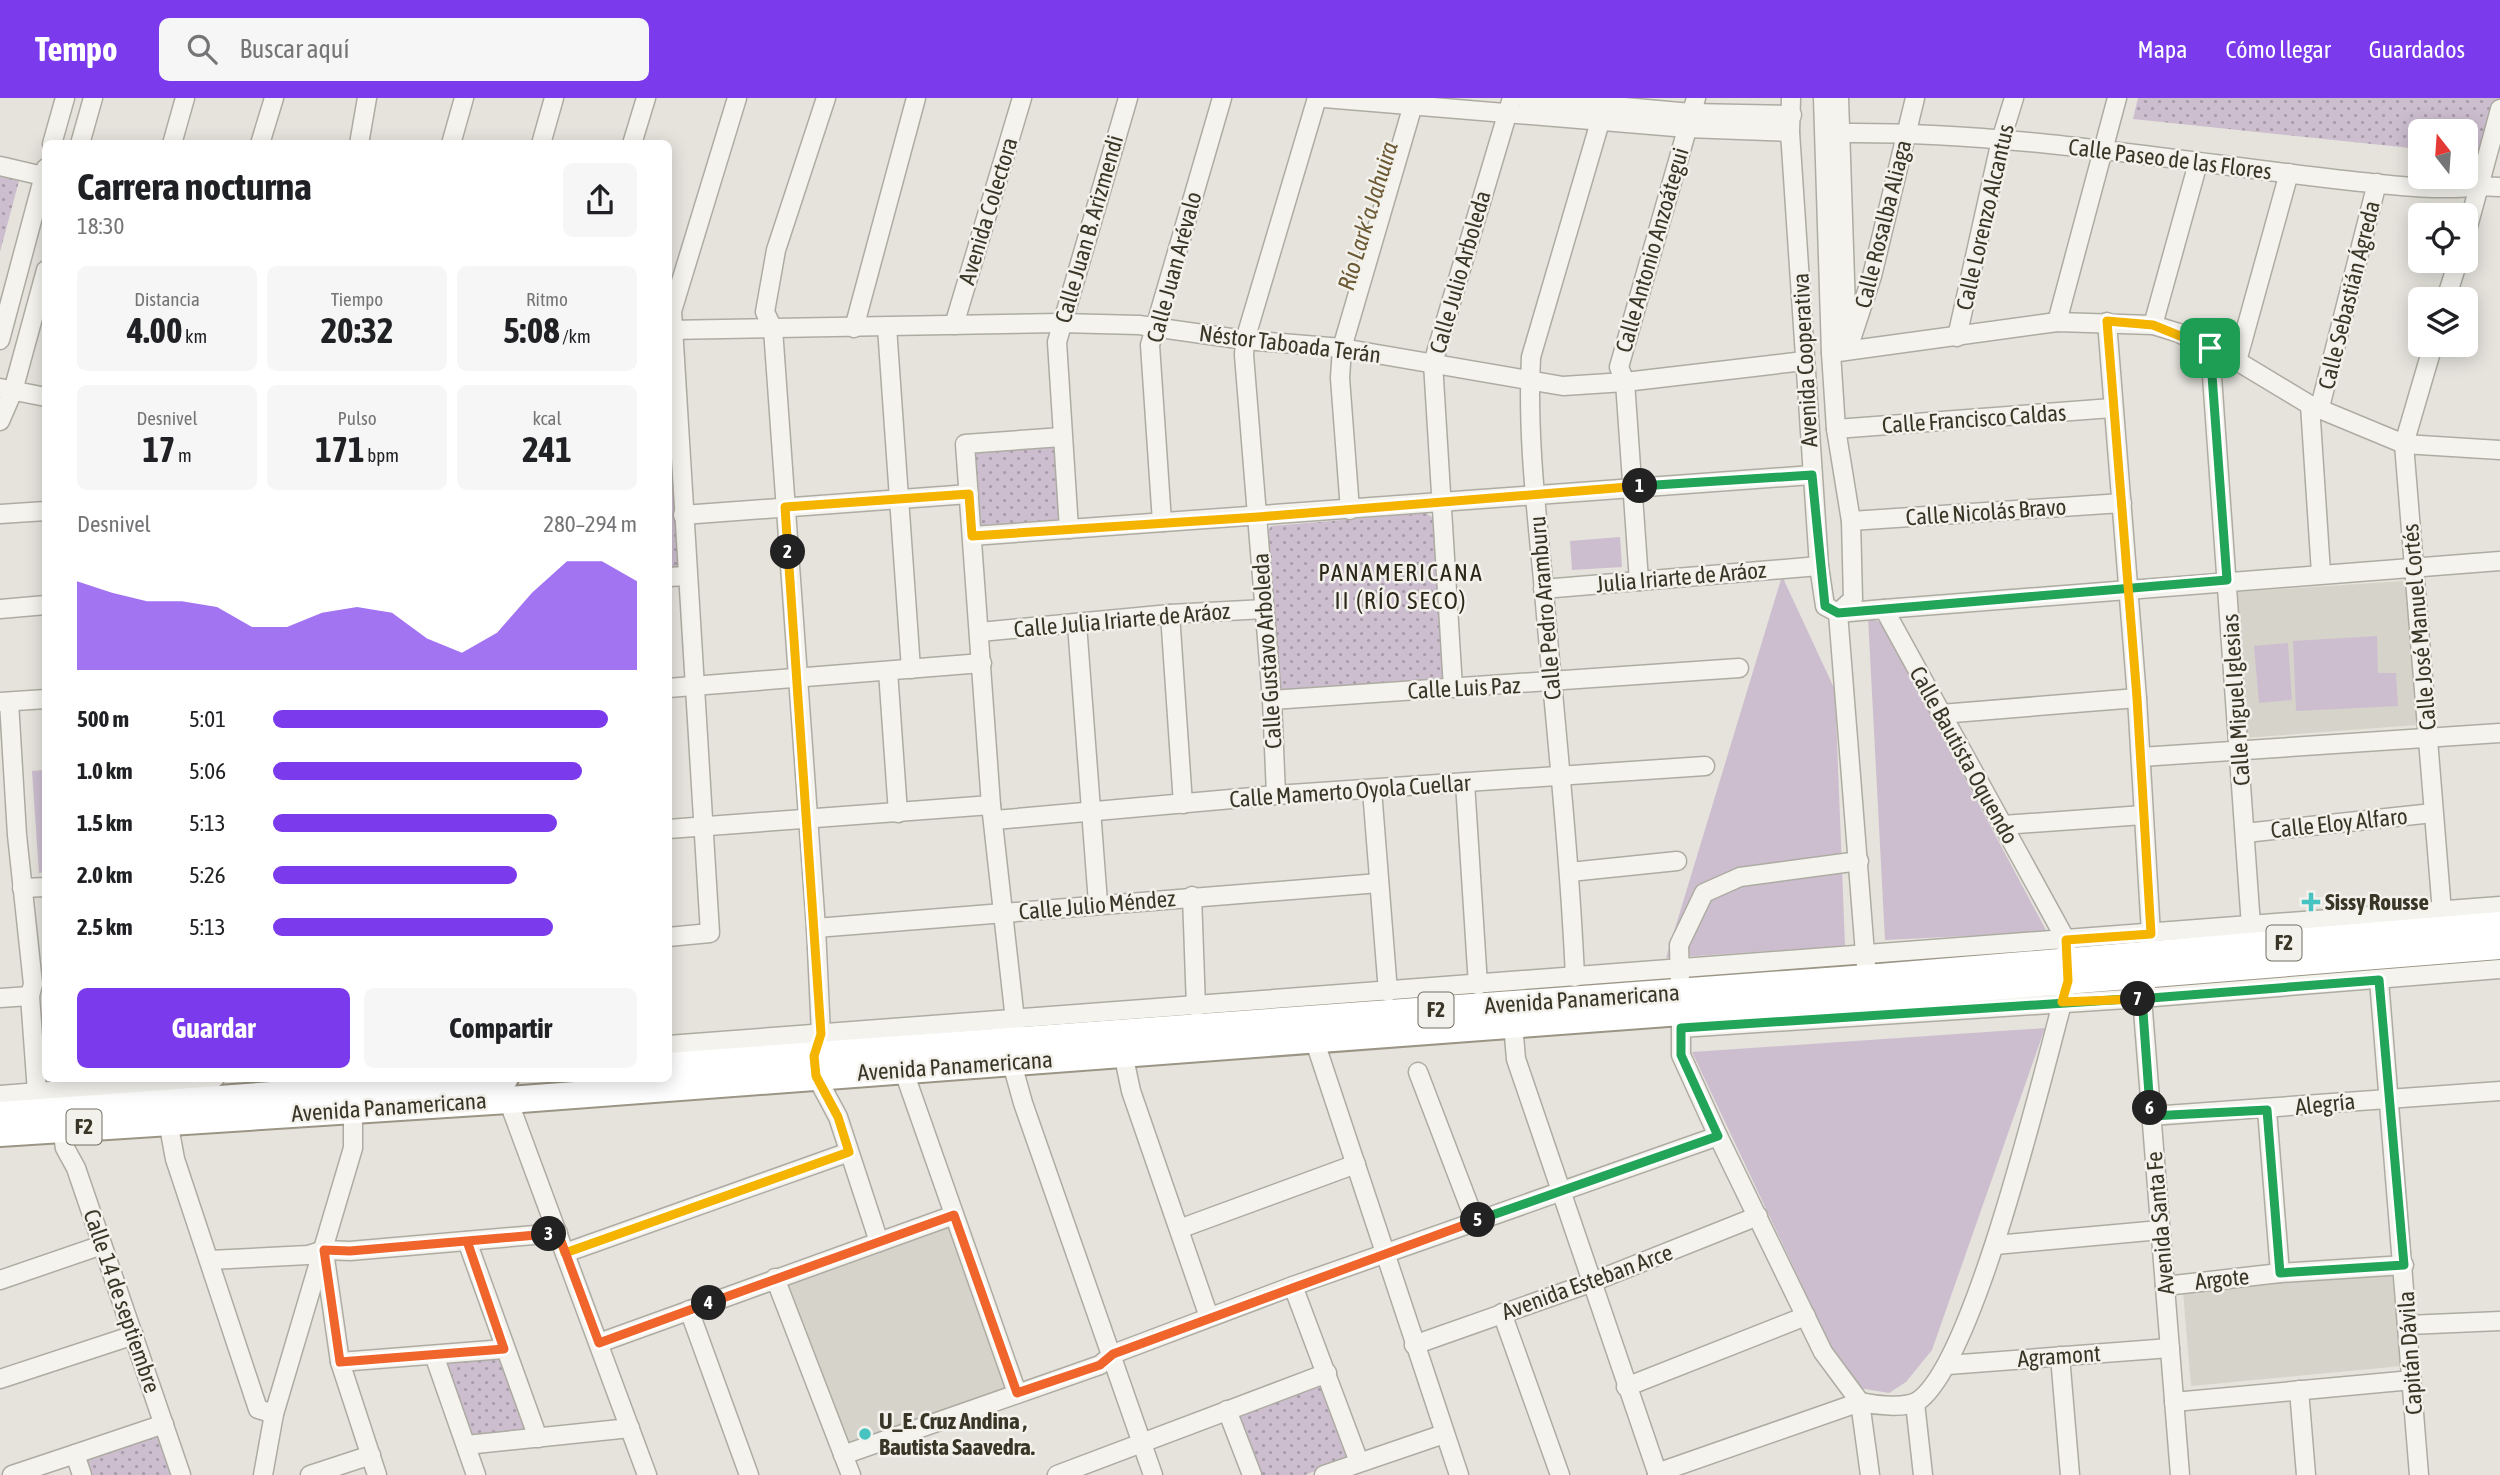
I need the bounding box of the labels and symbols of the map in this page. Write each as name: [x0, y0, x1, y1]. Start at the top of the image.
north arrow: [2408, 119, 2478, 189]
street label: Calle Lorenzo Alcantus: [1951, 121, 2019, 313]
street label: Calle Juan B. Arizmendi: [1050, 132, 1128, 326]
street label: Avenida Colectora: [953, 134, 1023, 288]
street label: Calle Paseo de las Flores: [2067, 134, 2273, 184]
street label: Calle Rosalba Aliaga: [1850, 137, 1916, 311]
water label: Río Lark’a Jahuira: [1332, 138, 1403, 293]
street label: Calle Antonio Anzoátegui: [1610, 145, 1694, 355]
street label: Calle Julio Arboleda: [1424, 188, 1496, 356]
street label: Calle Juan Arévalo: [1141, 189, 1207, 345]
street label: Calle Sebastián Ágreda: [2313, 198, 2385, 392]
street label: Avenida Cooperativa: [1787, 272, 1823, 448]
pin: [2180, 318, 2240, 378]
street label: Néstor Taboada Terán: [1198, 320, 1382, 368]
street label: Calle Francisco Caldas: [1881, 400, 2067, 438]
pin: 1: [1622, 468, 1658, 504]
street label: Calle Nicolás Bravo: [1905, 493, 2067, 531]
street label: Calle Pedro Aramburu: [1524, 515, 1566, 701]
street label: Calle José Manuel Cortés: [2397, 523, 2441, 731]
pin: 2: [770, 534, 806, 570]
street label: Calle Gustavo Arboleda: [1247, 552, 1287, 750]
street label: Julia Iriarte de Aráoz: [1595, 557, 1767, 597]
district label: PANAMERICANA II (RÍO SECO): [1318, 559, 1484, 614]
street label: Calle Julia Iriarte de Aráoz: [1013, 598, 1231, 642]
street label: Calle Miguel Iglesias: [2217, 613, 2255, 787]
street label: Calle Bautista Oquendo: [1904, 662, 2024, 848]
street label: Calle Luis Paz: [1407, 672, 1521, 704]
street label: Calle Mamerto Oyola Cuellar: [1229, 770, 1473, 812]
street label: Calle Eloy Alfaro: [2269, 803, 2409, 843]
street label: Calle Julio Méndez: [1018, 885, 1176, 925]
place label: Sissy Rousse: [2325, 889, 2429, 915]
marker: Sissy Rousse: [2303, 894, 2319, 910]
road number: F2: [2266, 926, 2302, 960]
street label: Avenida Panamericana: [1484, 979, 1680, 1019]
pin: 7: [2120, 982, 2156, 1016]
road number: F2: [1418, 992, 1454, 1028]
street label: Avenida Panamericana: [857, 1046, 1053, 1086]
street label: Avenida Panamericana: [291, 1087, 487, 1127]
street label: Alegría: [2294, 1088, 2356, 1120]
pin: 6: [2132, 1090, 2168, 1126]
road number: F2: [66, 1110, 102, 1144]
street label: Avenida Santa Fe: [2141, 1150, 2179, 1296]
pin: 5: [1460, 1202, 1496, 1238]
street label: Calle 14 de septiembre: [78, 1206, 166, 1396]
pin: 3: [532, 1216, 566, 1252]
street label: Avenida Esteban Arce: [1498, 1239, 1676, 1325]
street label: Argote: [2194, 1263, 2250, 1295]
pin: 4: [692, 1286, 726, 1320]
street label: Capitán Dávila: [2393, 1290, 2427, 1416]
street label: Agramont: [2017, 1340, 2101, 1372]
place label: U_E. Cruz Andina , Bautista Saavedra.: [879, 1408, 1035, 1460]
marker: U_E. Cruz Andina , Bautista Saavedra.: [857, 1426, 873, 1442]

